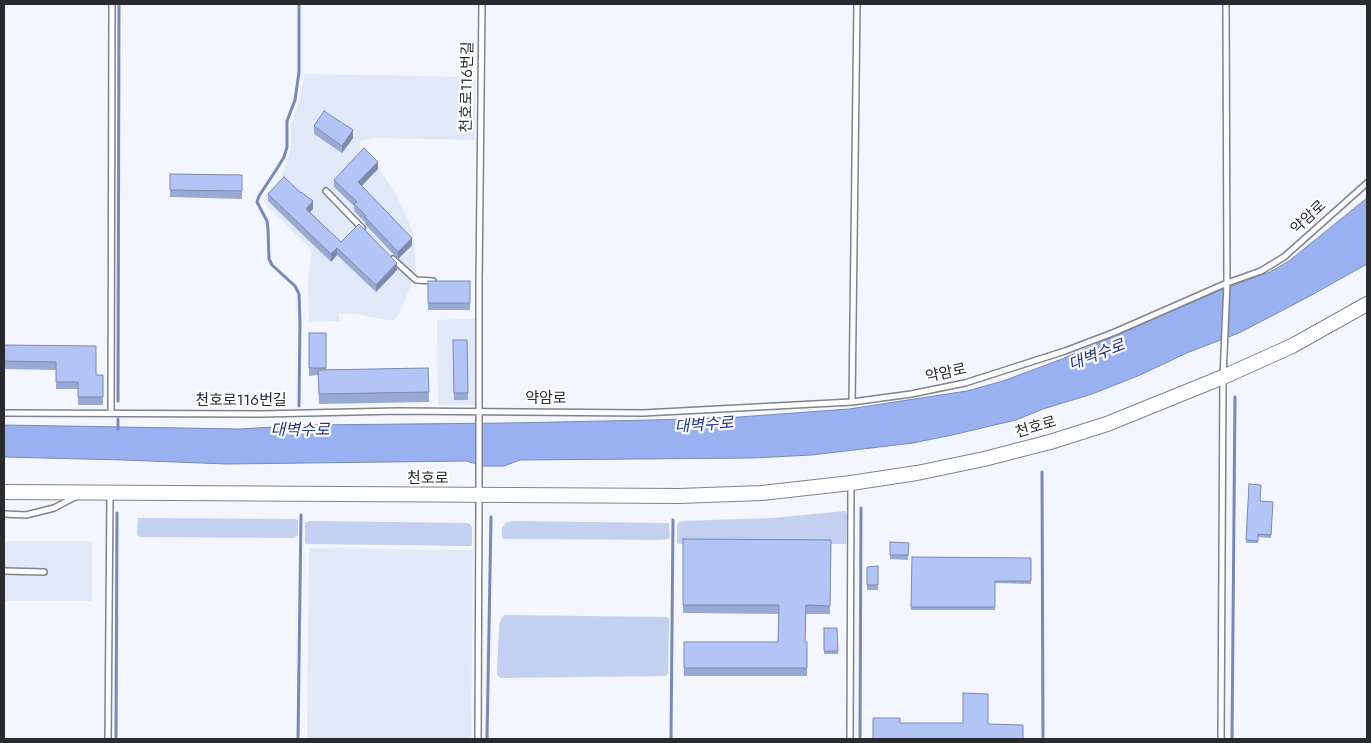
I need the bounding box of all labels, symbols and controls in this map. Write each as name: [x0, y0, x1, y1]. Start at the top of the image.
street label: 천호로116번길: [458, 41, 478, 133]
street label: 약암로: [1288, 197, 1330, 239]
water label: 대벽수로: [1066, 336, 1128, 376]
street label: 약암로: [924, 361, 968, 387]
street label: 약암로: [525, 390, 567, 408]
street label: 천호로116번길: [195, 392, 287, 410]
water label: 대벽수로: [674, 414, 734, 438]
street label: 천호로: [1014, 414, 1058, 442]
water label: 대벽수로: [271, 421, 329, 441]
street label: 천호로: [407, 470, 449, 488]

